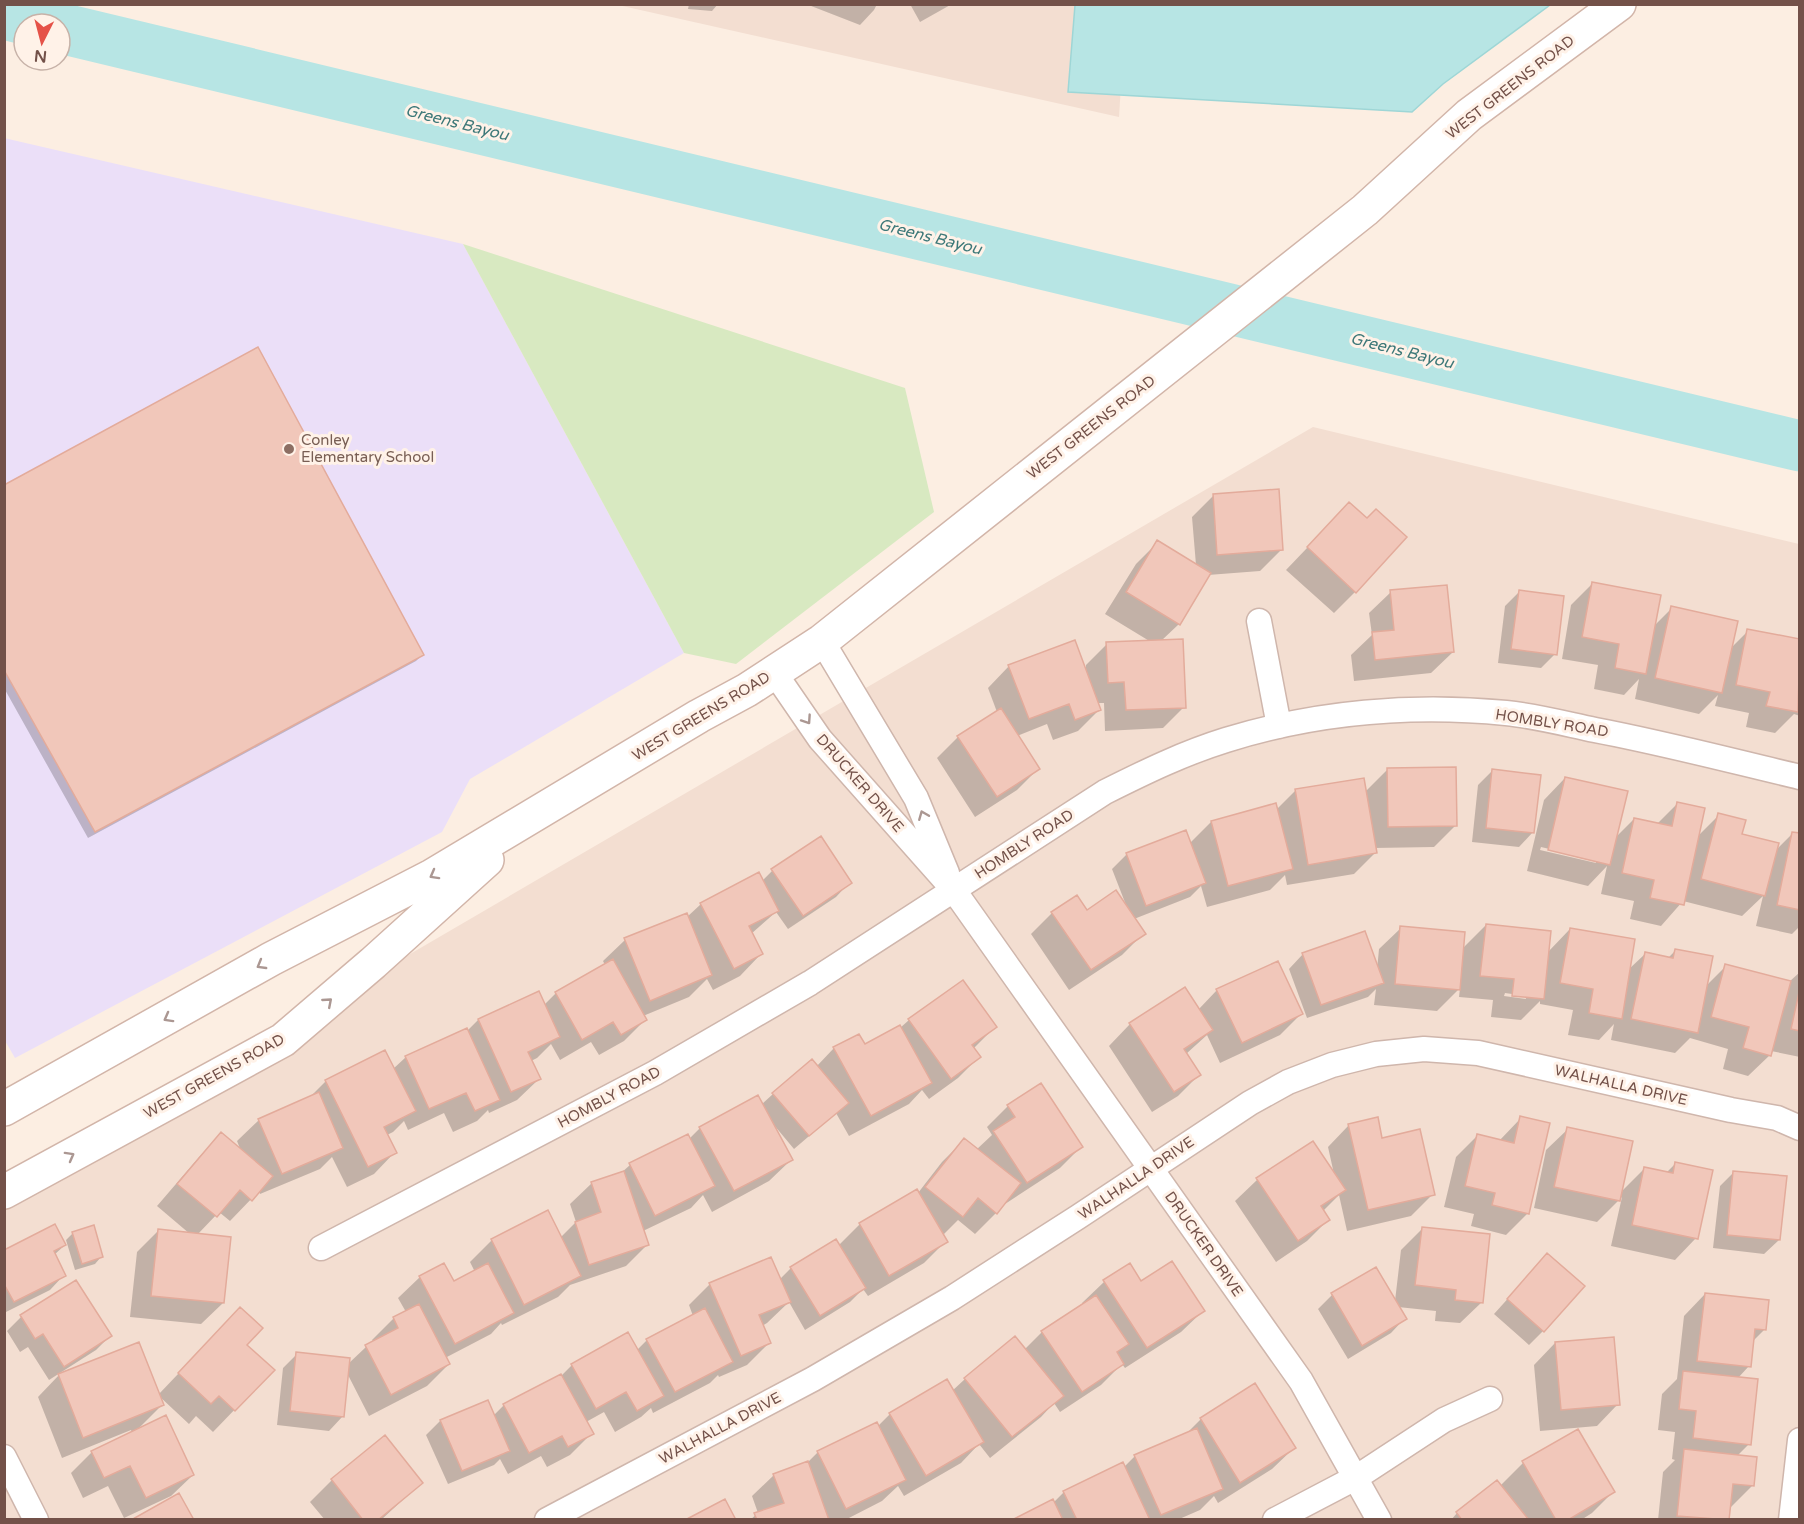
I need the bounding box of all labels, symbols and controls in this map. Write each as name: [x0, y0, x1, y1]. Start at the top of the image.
north arrow: [12, 12, 72, 72]
street label: WEST GREENS ROAD: [1442, 31, 1578, 143]
text: N: [33, 45, 48, 67]
water label: Greens Bayou: [403, 101, 512, 146]
water label: Greens Bayou: [876, 215, 985, 260]
water label: Greens Bayou: [1348, 329, 1457, 374]
street label: WEST GREENS ROAD: [1023, 371, 1159, 483]
place label: Conley Elementary School: [301, 431, 434, 466]
marker: Conley Elementary School: [282, 442, 296, 456]
street label: WEST GREENS ROAD: [629, 668, 773, 764]
street label: HOMBLY ROAD: [1494, 705, 1610, 741]
one-way arrow: [800, 714, 811, 725]
street label: DRUCKER DRIVE: [812, 730, 908, 836]
street label: HOMBLY ROAD: [971, 805, 1077, 883]
one-way arrow: [918, 811, 930, 822]
one-way arrow: [429, 867, 440, 879]
one-way arrow: [257, 958, 267, 969]
one-way arrow: [321, 998, 332, 1009]
one-way arrow: [163, 1011, 174, 1022]
street label: WEST GREENS ROAD: [141, 1030, 287, 1122]
street label: WALHALLA DRIVE: [1553, 1061, 1689, 1109]
street label: HOMBLY ROAD: [554, 1062, 664, 1132]
street label: WALHALLA DRIVE: [1075, 1133, 1197, 1223]
one-way arrow: [64, 1152, 75, 1163]
street label: DRUCKER DRIVE: [1161, 1188, 1247, 1300]
street label: WALHALLA DRIVE: [656, 1388, 784, 1468]

